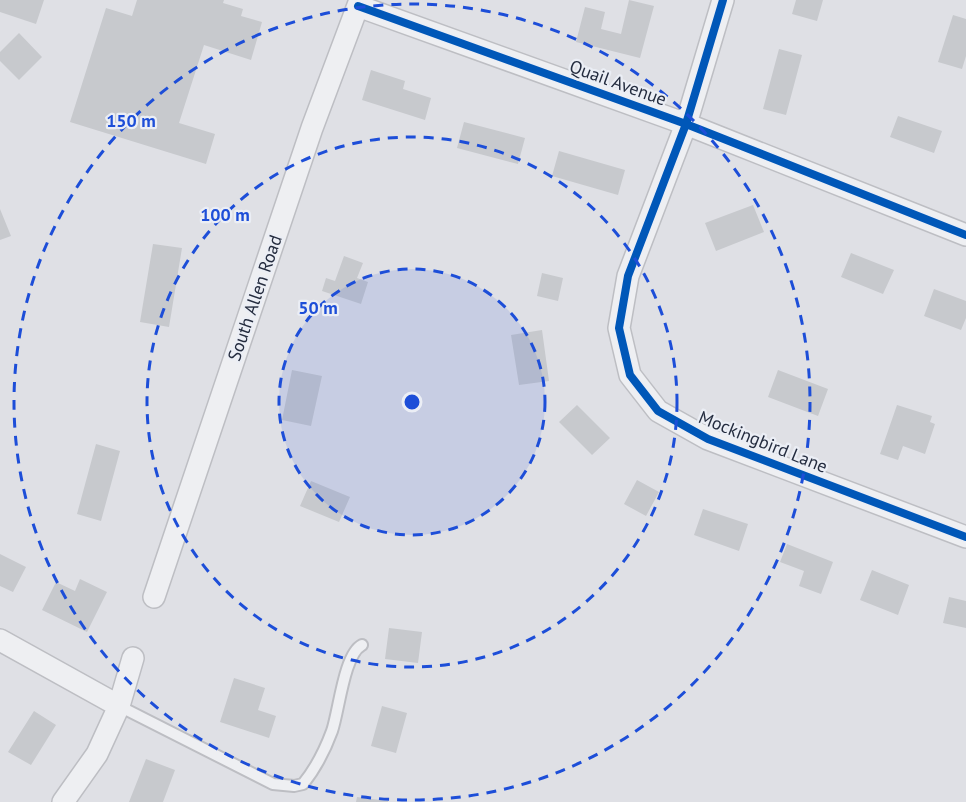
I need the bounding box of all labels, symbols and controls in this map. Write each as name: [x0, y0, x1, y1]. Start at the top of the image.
street label: Quail Avenue: [567, 54, 670, 111]
text: 150 m: [106, 109, 156, 132]
text: 100 m: [200, 203, 250, 226]
street label: South Allen Road: [222, 232, 287, 364]
text: 50 m: [298, 296, 338, 319]
centre of rings: [402, 392, 422, 412]
street label: Mockingbird Lane: [695, 405, 831, 478]

